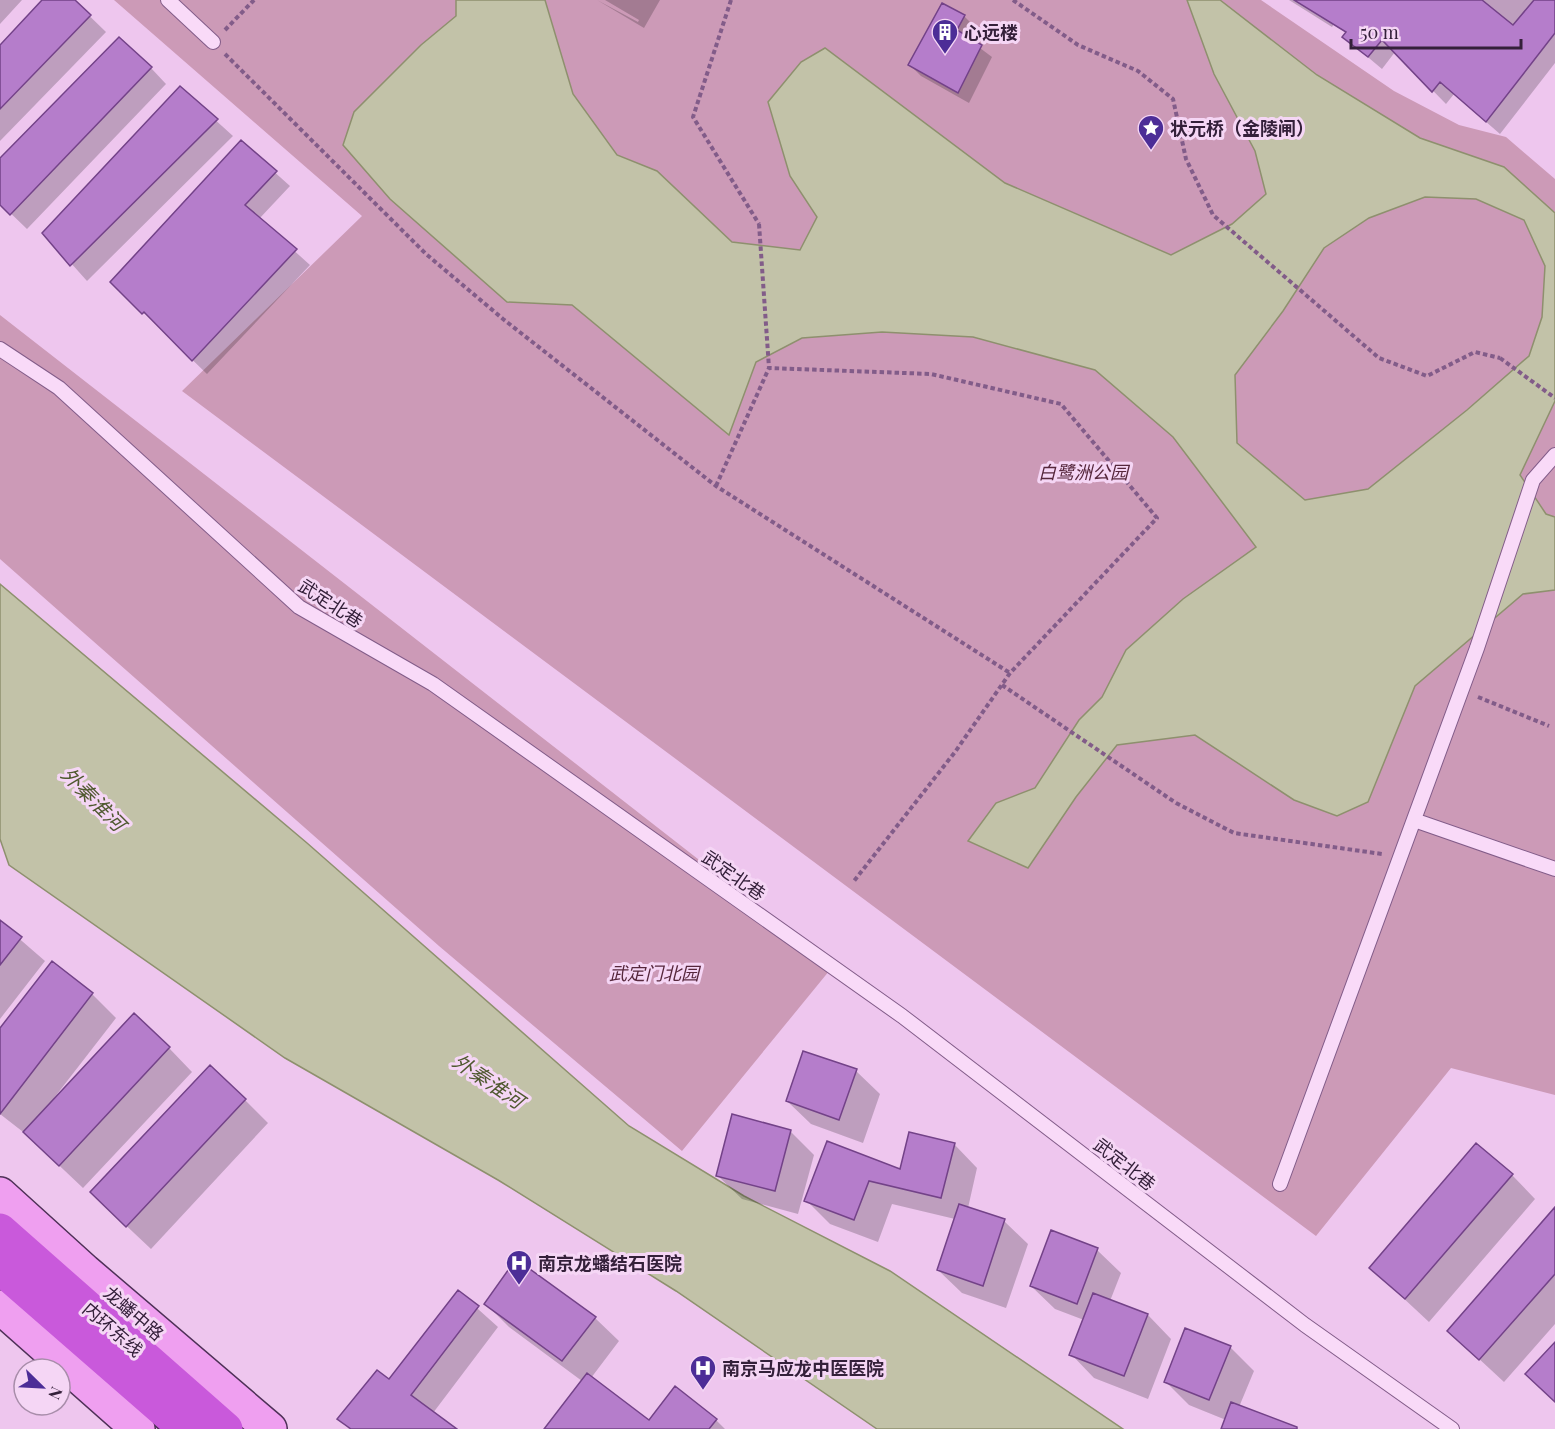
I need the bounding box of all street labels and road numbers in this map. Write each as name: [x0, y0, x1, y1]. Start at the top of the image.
street label: 武定北巷: [294, 573, 368, 633]
street label: 武定北巷: [698, 845, 770, 905]
street label: 武定北巷: [1089, 1132, 1161, 1196]
street label: 龙蟠中路: [99, 1280, 169, 1346]
street label: 内环东线: [78, 1296, 148, 1362]

